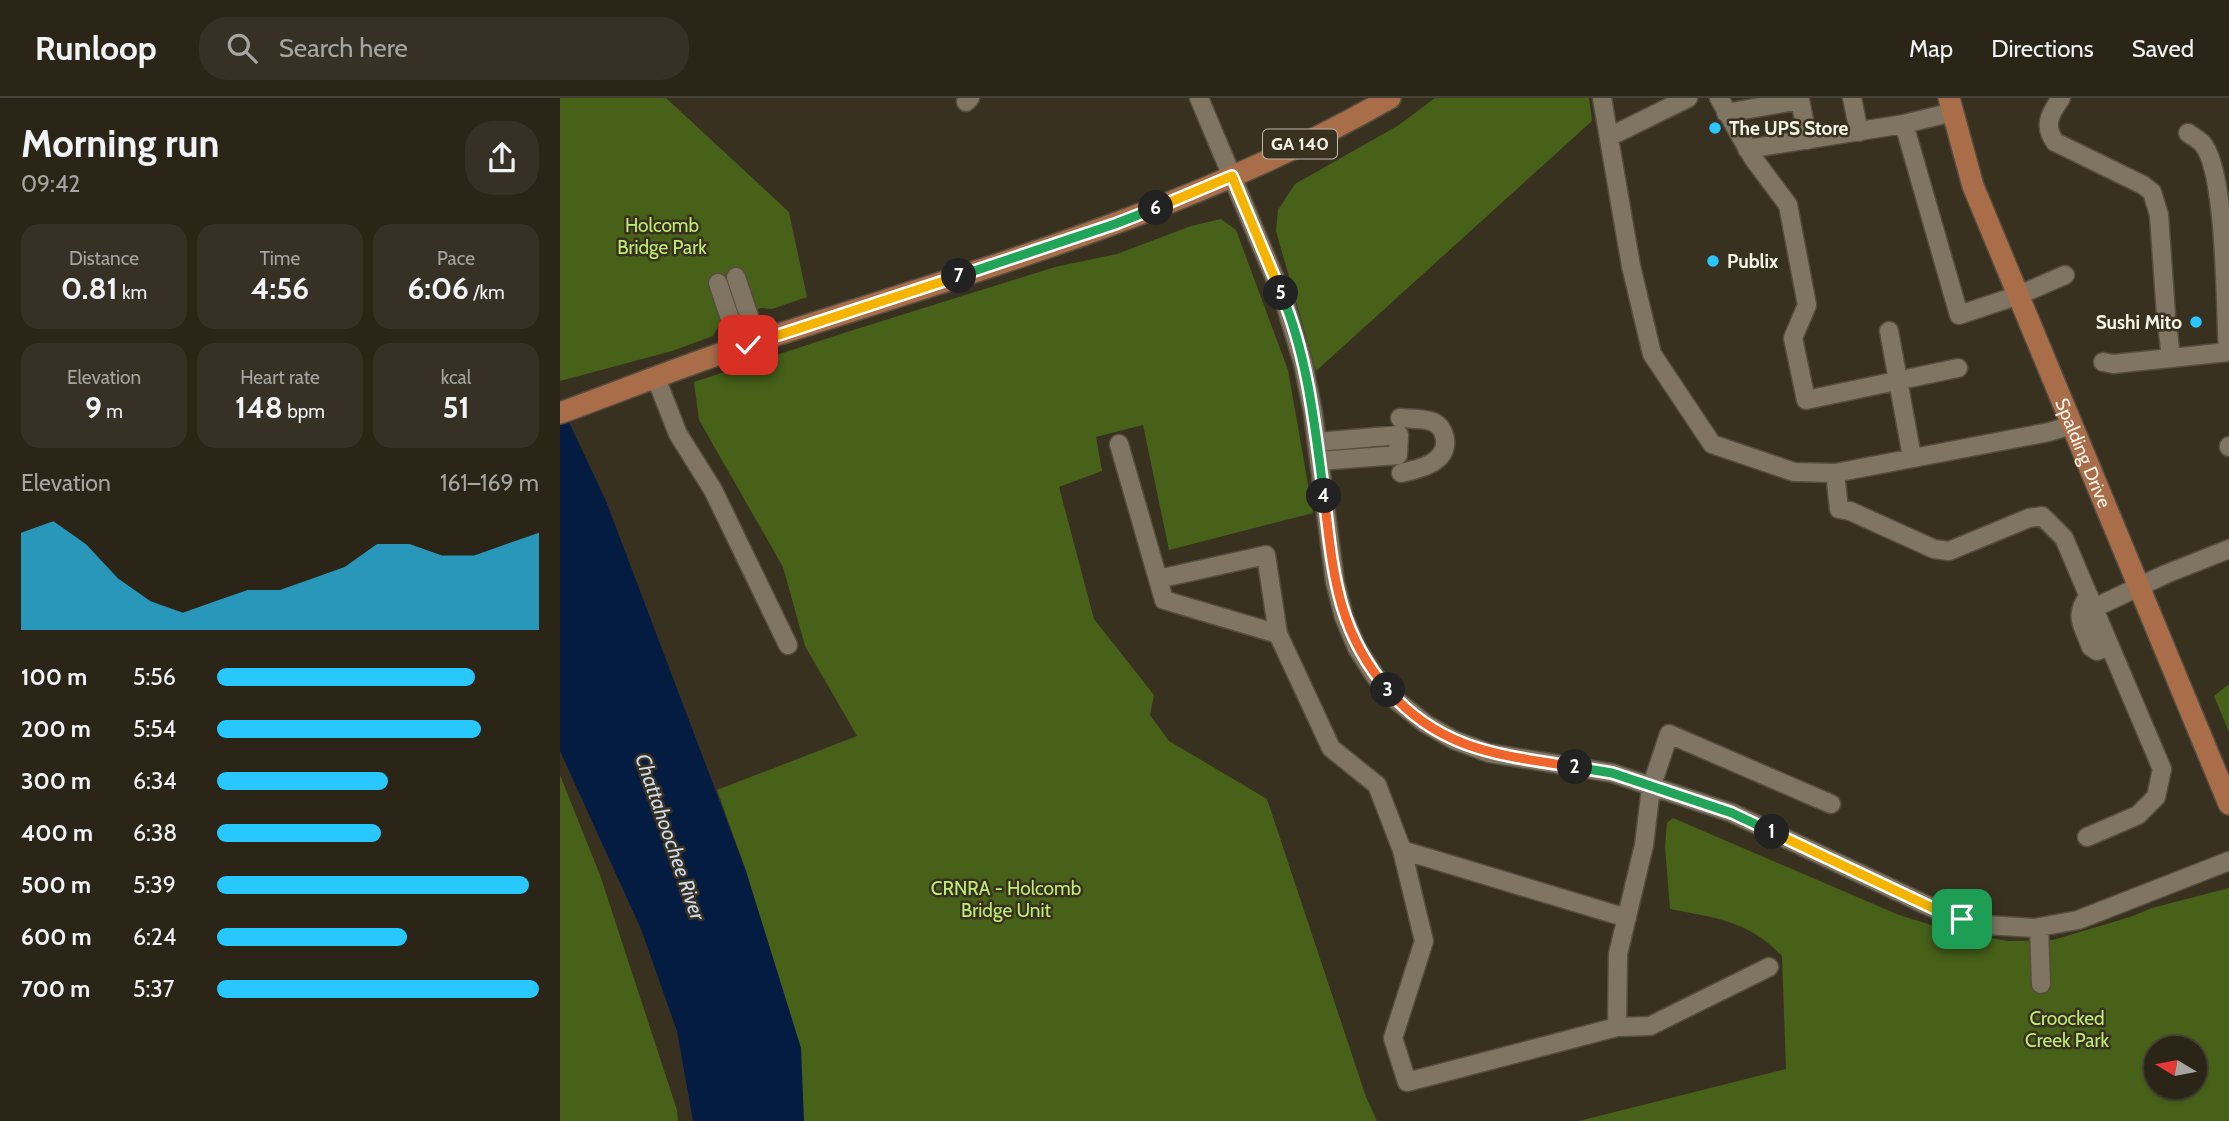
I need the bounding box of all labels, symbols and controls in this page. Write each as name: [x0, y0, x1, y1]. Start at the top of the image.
search box: [199, 17, 689, 80]
text: Runloop: [35, 28, 157, 68]
icon: search: [223, 29, 261, 67]
text: Search here: [279, 32, 408, 64]
text: Map: [1909, 34, 1953, 63]
text: Directions: [1991, 34, 2094, 63]
text: Saved: [2132, 34, 2194, 63]
place label: The UPS Store: [1729, 117, 1848, 140]
text: Morning run: [21, 120, 220, 167]
marker: The UPS Store: [1707, 120, 1723, 136]
button: share: [465, 121, 539, 195]
road number: GA 140: [1263, 130, 1337, 158]
text: 09:42: [21, 170, 80, 198]
pin: 6: [1138, 190, 1174, 226]
text: 6: [1150, 196, 1161, 219]
park label: Holcomb Bridge Park: [617, 214, 707, 259]
text: Distance: [69, 247, 139, 270]
text: Time: [260, 247, 300, 270]
text: Pace: [437, 247, 475, 270]
place label: Publix: [1727, 250, 1779, 273]
marker: Publix: [1705, 253, 1721, 269]
pin: 7: [942, 258, 976, 294]
text: 7: [954, 264, 963, 287]
text: 0.81: [61, 270, 118, 307]
text: 4:56: [251, 270, 309, 307]
text: 6:06: [407, 270, 469, 307]
pin: 5: [1264, 276, 1298, 310]
text: km: [118, 281, 147, 304]
text: /km: [469, 281, 505, 304]
text: 5: [1275, 281, 1286, 304]
place label: Sushi Mito: [2096, 311, 2182, 334]
marker: Sushi Mito: [2188, 314, 2204, 330]
pin: [718, 315, 778, 375]
icon: check: [729, 326, 767, 364]
text: Elevation: [67, 366, 141, 389]
text: Heart rate: [240, 366, 320, 389]
text: kcal: [441, 366, 471, 389]
text: 9: [85, 389, 102, 426]
text: 148: [235, 389, 283, 426]
text: 51: [442, 389, 470, 426]
street label: Spalding Drive: [2050, 395, 2116, 512]
text: m: [102, 400, 123, 423]
text: bpm: [283, 400, 325, 423]
text: Elevation: [21, 469, 111, 497]
text: 161–169 m: [440, 469, 539, 497]
pin: 4: [1306, 478, 1342, 514]
text: 4: [1318, 484, 1329, 507]
text: 100 m: [21, 663, 87, 691]
text: 5:56: [133, 663, 176, 691]
pin: 3: [1370, 672, 1406, 708]
text: 3: [1382, 678, 1393, 701]
text: 200 m: [21, 715, 91, 743]
text: 5:54: [133, 715, 176, 743]
water label: Chattahoochee River: [630, 750, 711, 925]
pin: 2: [1558, 750, 1592, 784]
text: 2: [1569, 755, 1580, 778]
text: 300 m: [21, 767, 91, 795]
text: 6:34: [133, 767, 177, 795]
pin: 1: [1754, 814, 1790, 850]
text: 400 m: [21, 819, 93, 847]
text: 6:38: [133, 819, 177, 847]
text: 1: [1768, 820, 1775, 843]
text: 500 m: [21, 871, 91, 899]
text: 5:39: [133, 871, 176, 899]
park label: CRNRA - Holcomb Bridge Unit: [931, 877, 1081, 922]
pin: [1932, 889, 1992, 949]
icon: arrive: [1943, 900, 1981, 938]
text: 600 m: [21, 923, 92, 951]
text: 6:24: [133, 923, 176, 951]
text: 700 m: [21, 975, 90, 1003]
text: 5:37: [133, 975, 174, 1003]
park label: Croocked Creek Park: [2025, 1007, 2109, 1052]
north arrow: [2144, 1036, 2207, 1099]
map controls: [2144, 1036, 2207, 1099]

